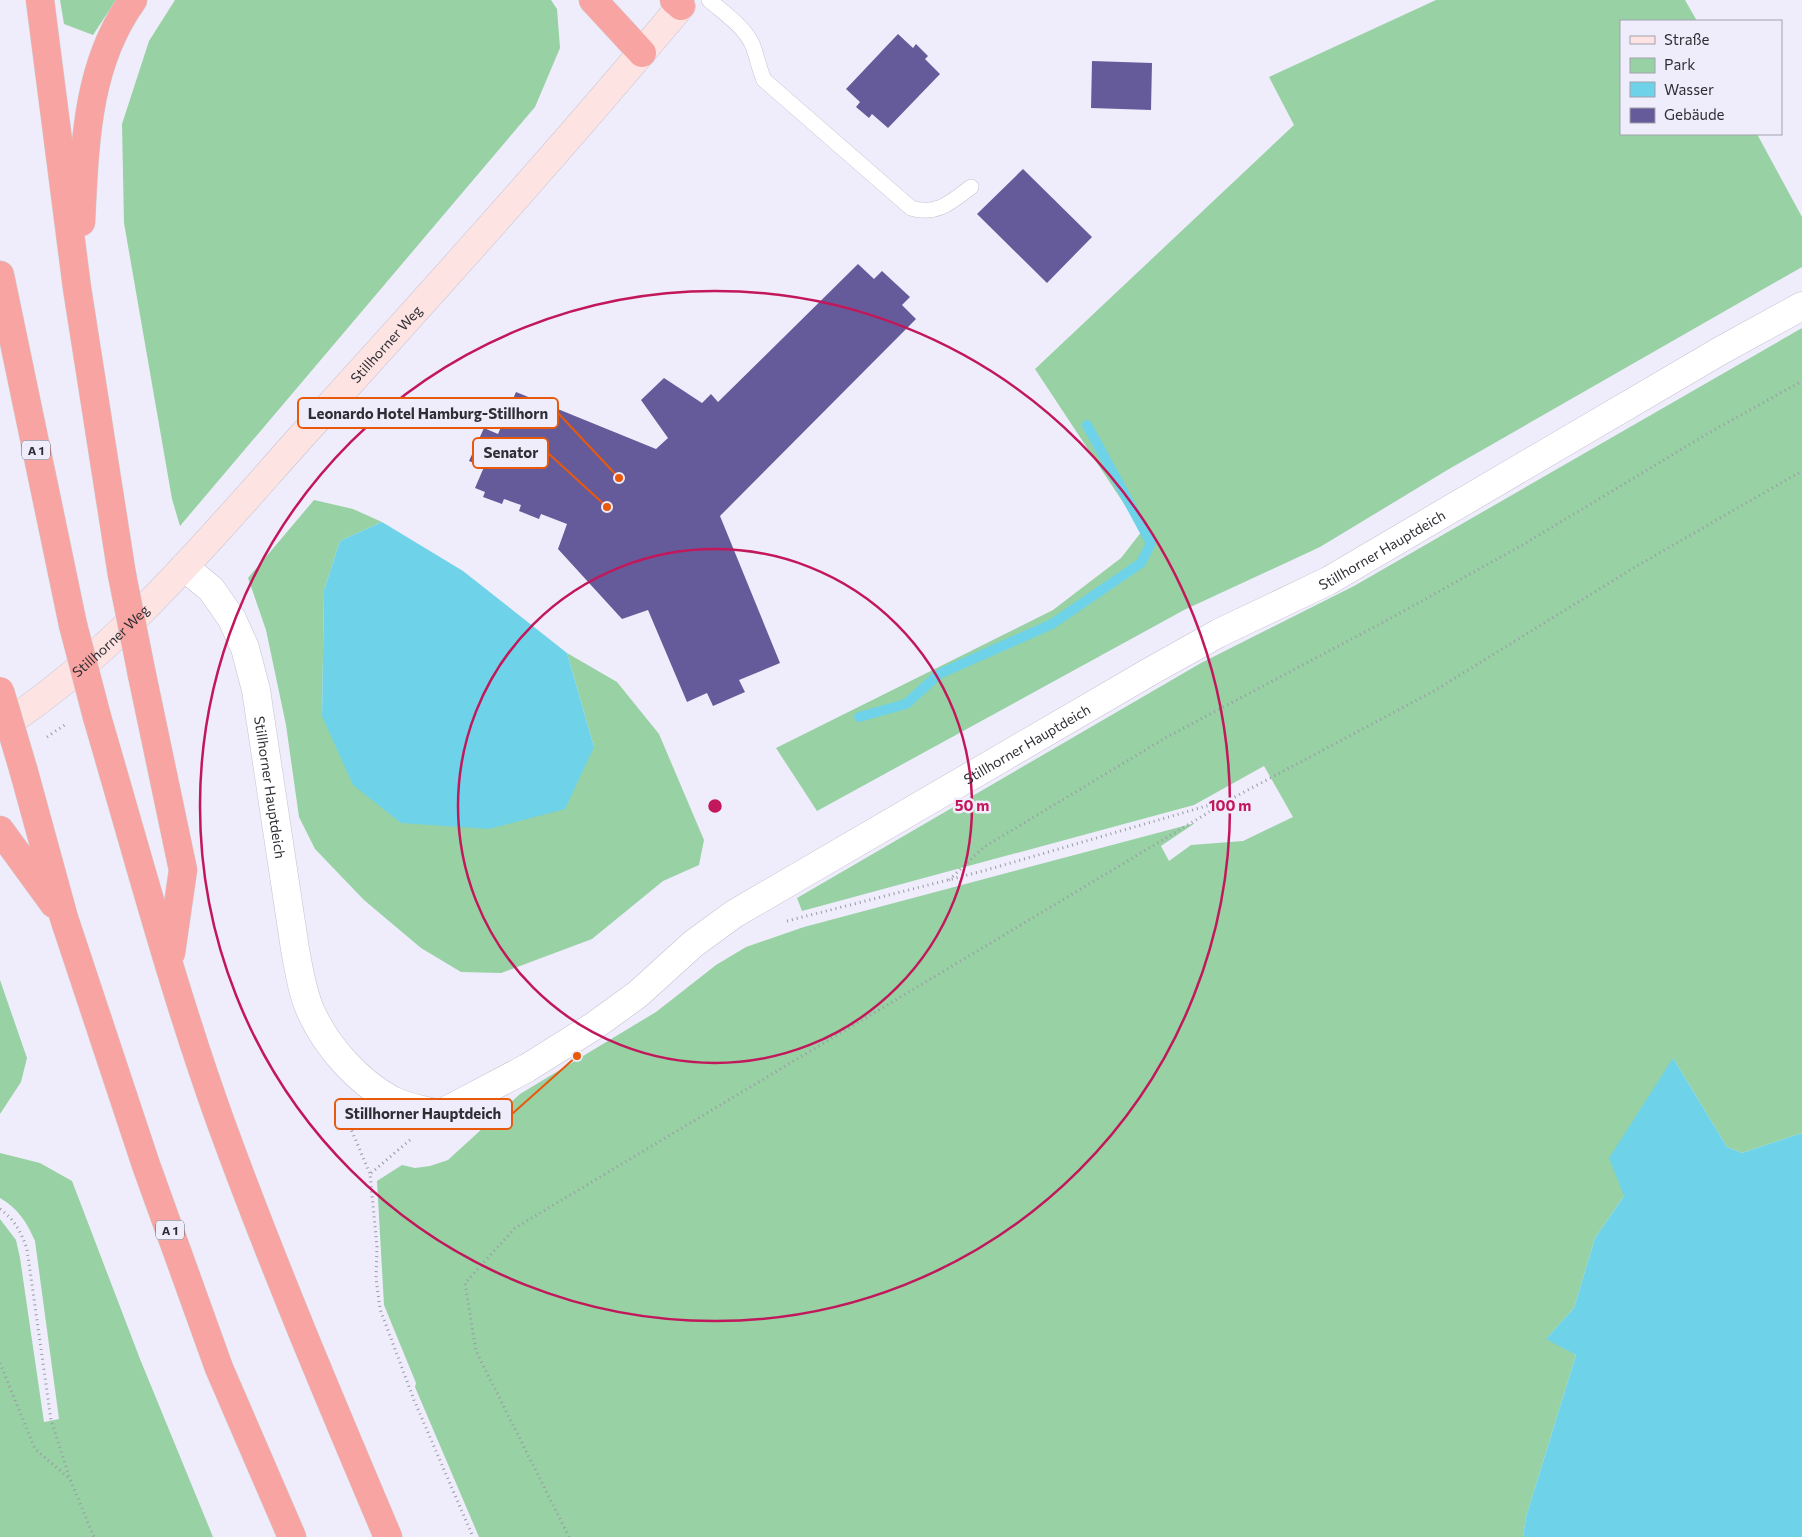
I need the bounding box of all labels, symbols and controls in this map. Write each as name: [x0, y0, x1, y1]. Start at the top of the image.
legend: [1620, 20, 1782, 135]
text: Straße: [1664, 30, 1710, 48]
text: Park: [1664, 55, 1695, 73]
text: Wasser: [1664, 80, 1714, 98]
text: Gebäude: [1664, 105, 1725, 123]
street label: Stillhorner Weg: [346, 301, 425, 386]
callout: Leonardo Hotel Hamburg-Stillhorn: [298, 398, 558, 428]
text: Leonardo Hotel Hamburg-Stillhorn: [308, 404, 548, 422]
callout: Senator: [473, 438, 548, 468]
road number: A 1: [22, 440, 50, 460]
text: Senator: [484, 443, 538, 461]
street label: Stillhorner Hauptdeich: [1316, 506, 1448, 593]
street label: Stillhorner Weg: [68, 600, 152, 680]
street label: Stillhorner Hauptdeich: [960, 700, 1093, 787]
street label: Stillhorner Hauptdeich: [252, 715, 290, 860]
text: 50 m: [955, 796, 989, 814]
text: 100 m: [1209, 796, 1251, 814]
centre of rings: [706, 797, 724, 815]
callout: Stillhorner Hauptdeich: [335, 1099, 512, 1129]
text: Stillhorner Hauptdeich: [345, 1104, 501, 1122]
road number: A 1: [156, 1220, 184, 1240]

